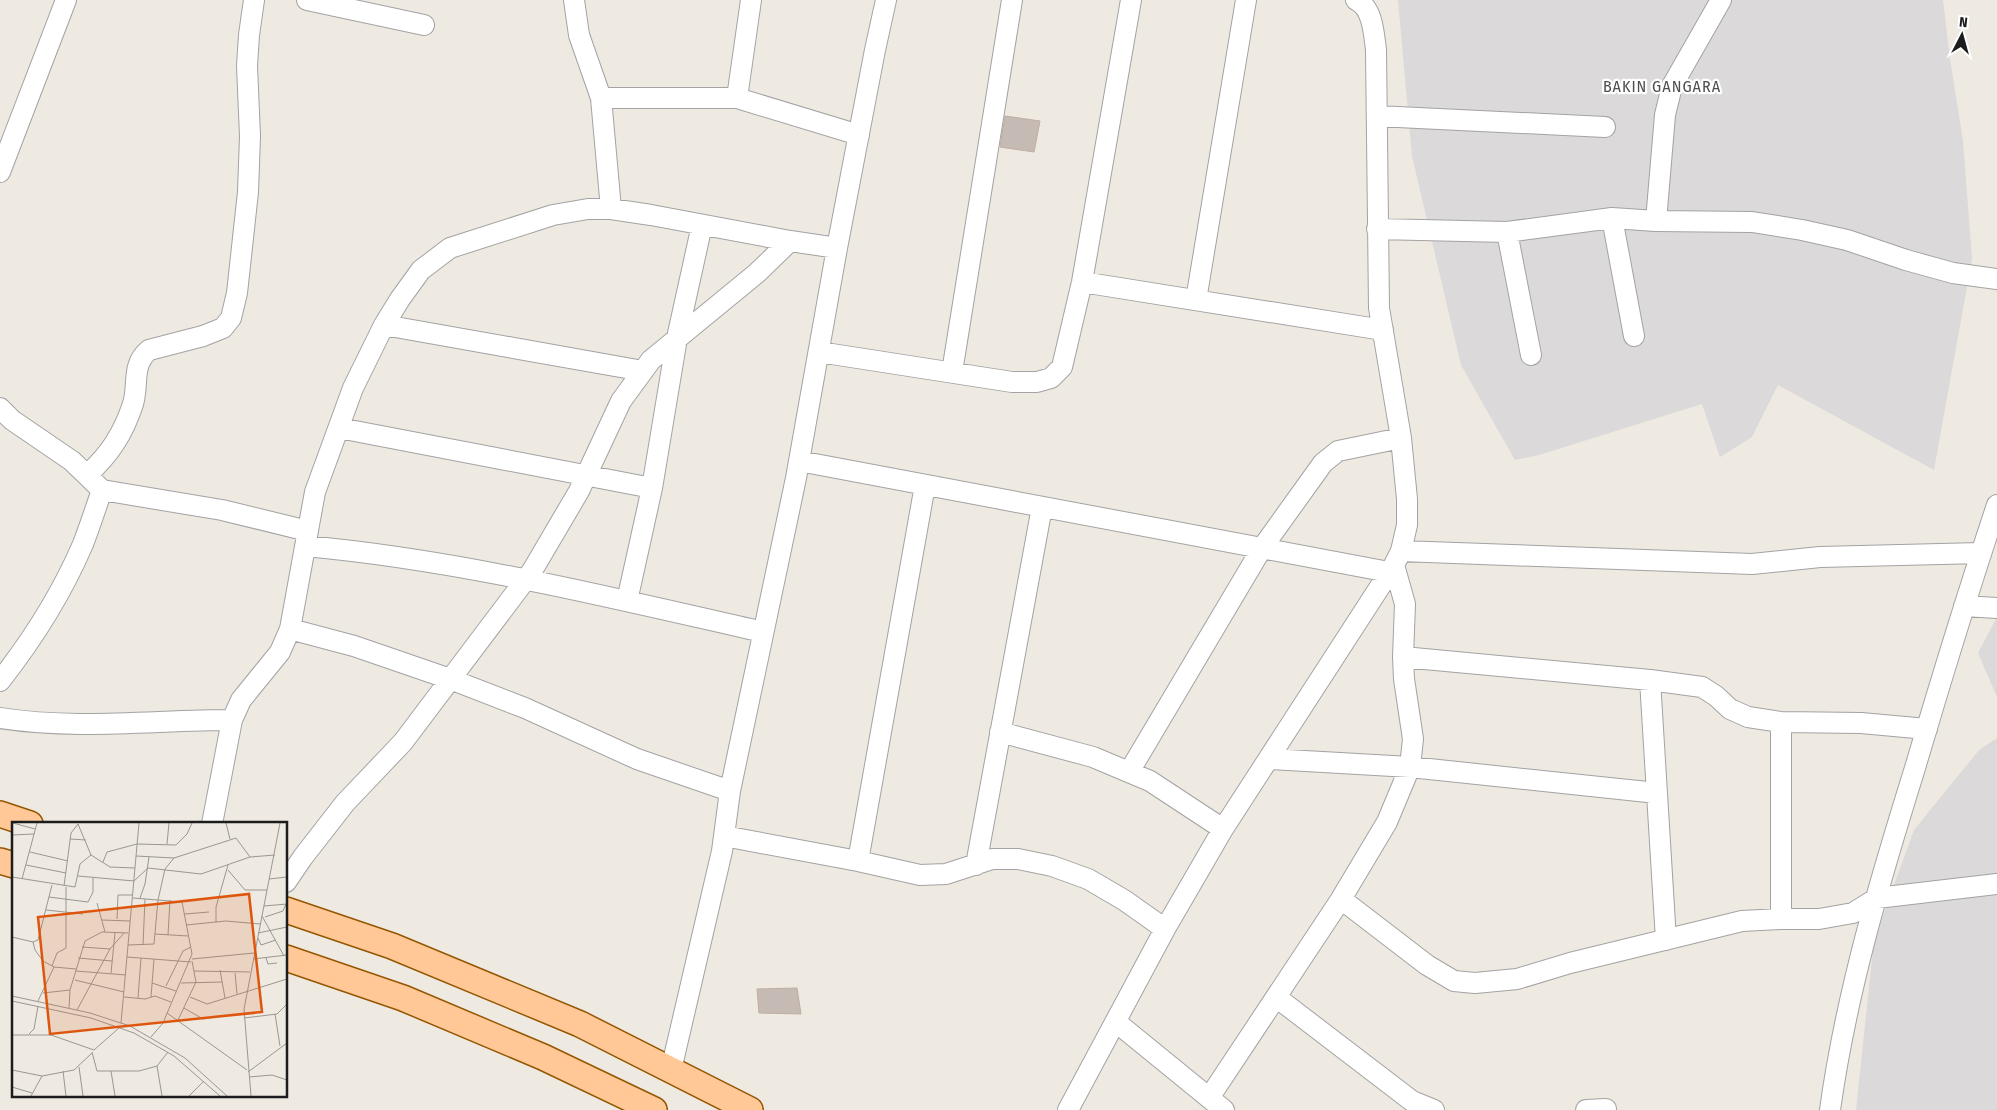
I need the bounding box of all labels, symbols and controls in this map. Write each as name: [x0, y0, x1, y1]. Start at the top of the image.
north arrow: [1937, 10, 1987, 60]
text: N: [1958, 14, 1968, 31]
district label: BAKIN GANGARA: [1603, 77, 1721, 96]
inset map: [12, 822, 288, 1098]

